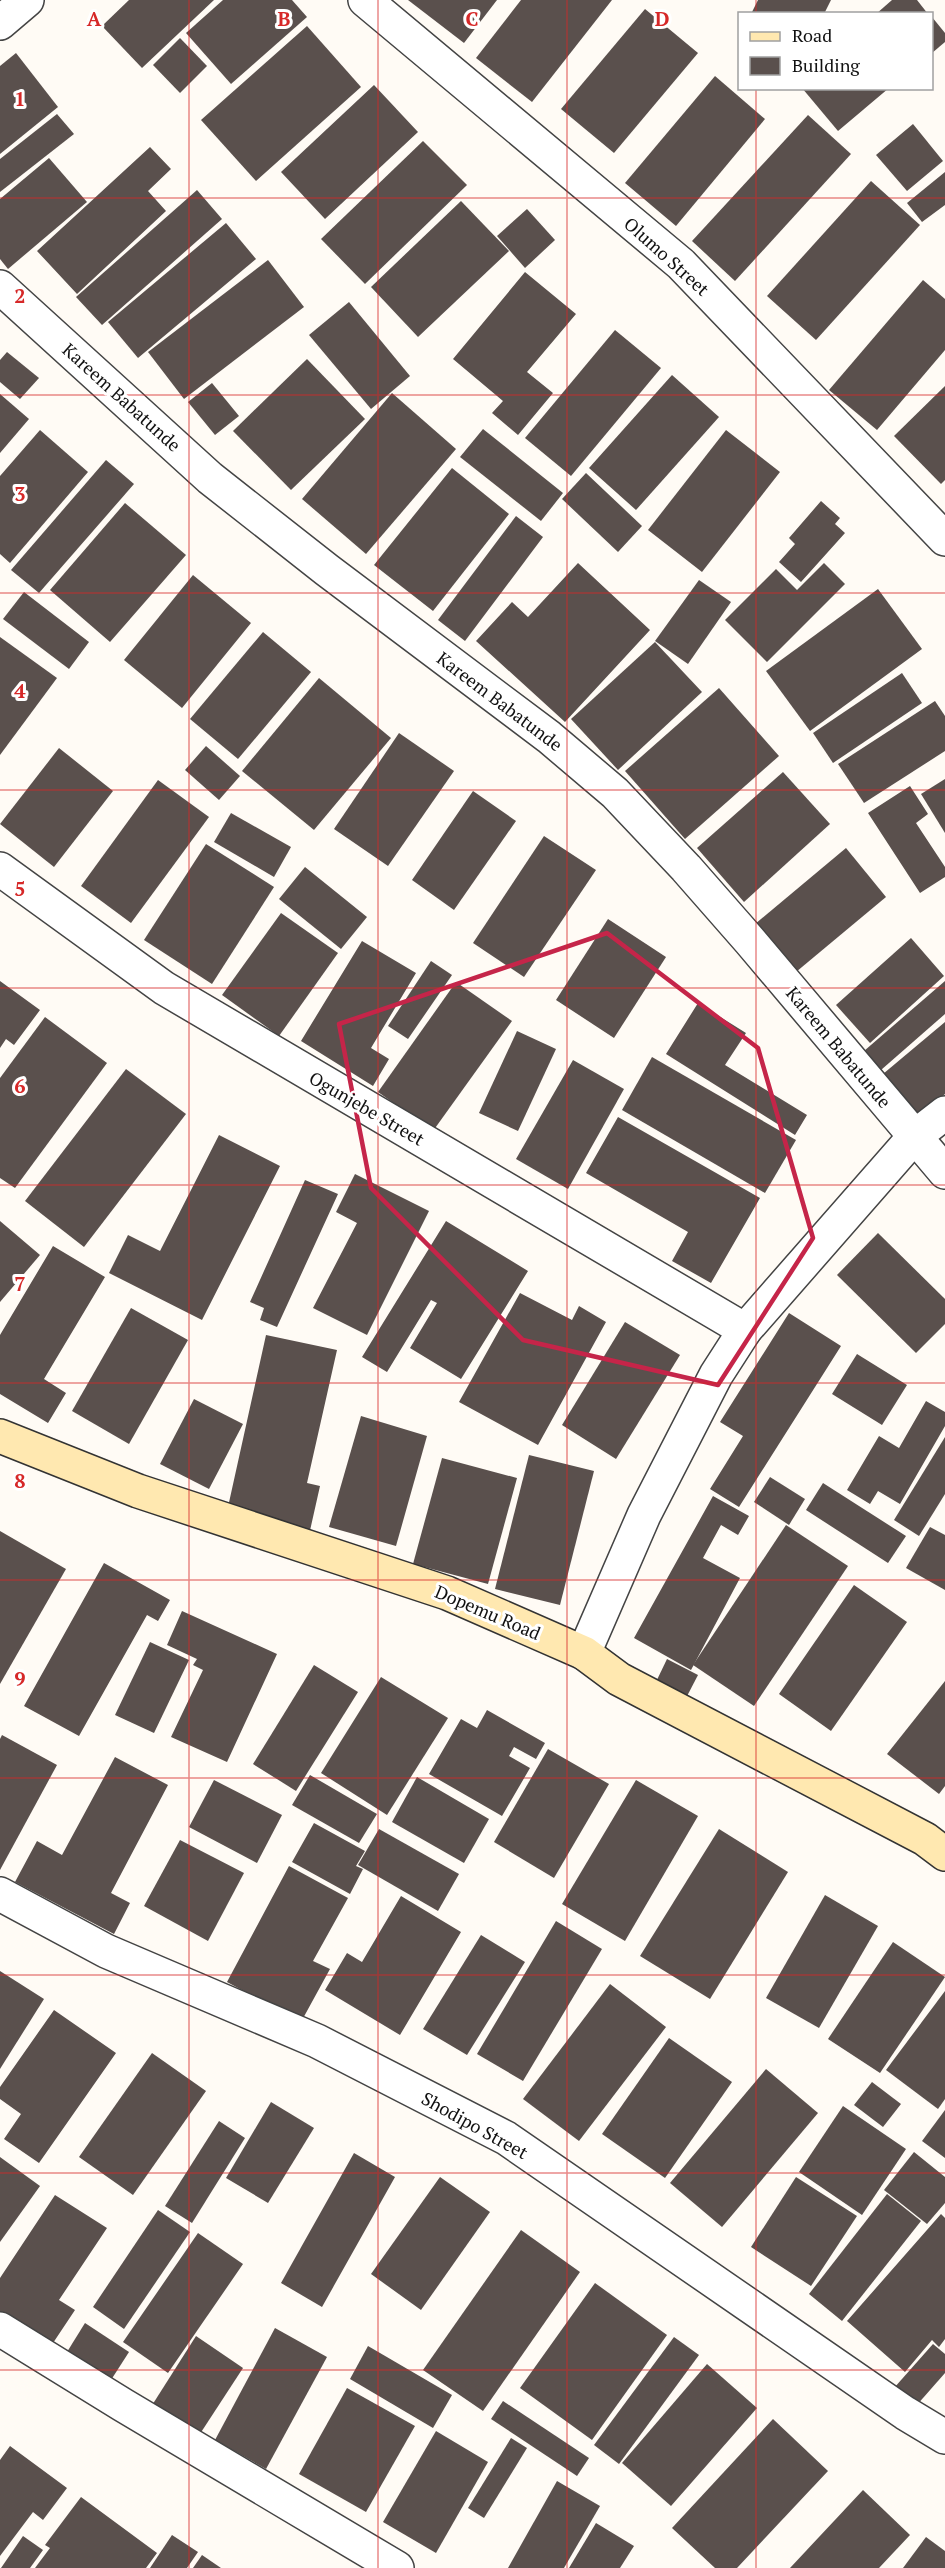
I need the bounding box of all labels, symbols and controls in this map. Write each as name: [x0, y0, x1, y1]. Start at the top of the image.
text: A: [87, 5, 102, 32]
text: B: [278, 5, 291, 32]
text: C: [465, 5, 479, 32]
text: D: [655, 5, 669, 32]
legend: [738, 12, 933, 90]
text: Road: [792, 23, 832, 47]
text: Building: [792, 53, 860, 77]
text: 1: [14, 85, 26, 112]
street label: Olumo Street: [619, 211, 715, 301]
text: 2: [14, 282, 26, 309]
street label: Kareem Babatunde: [58, 337, 186, 457]
text: 3: [14, 480, 26, 507]
street label: Kareem Babatunde: [432, 646, 568, 756]
text: 4: [14, 677, 26, 704]
text: 5: [14, 875, 26, 902]
street label: Kareem Babatunde: [781, 981, 897, 1113]
street label: Ogunjebe Street: [305, 1065, 429, 1151]
text: 6: [14, 1072, 26, 1099]
text: 7: [14, 1270, 26, 1297]
text: 8: [14, 1467, 26, 1494]
street label: Dopemu Road: [432, 1579, 544, 1645]
text: 9: [14, 1665, 26, 1692]
street label: Shodipo Street: [418, 2086, 533, 2164]

